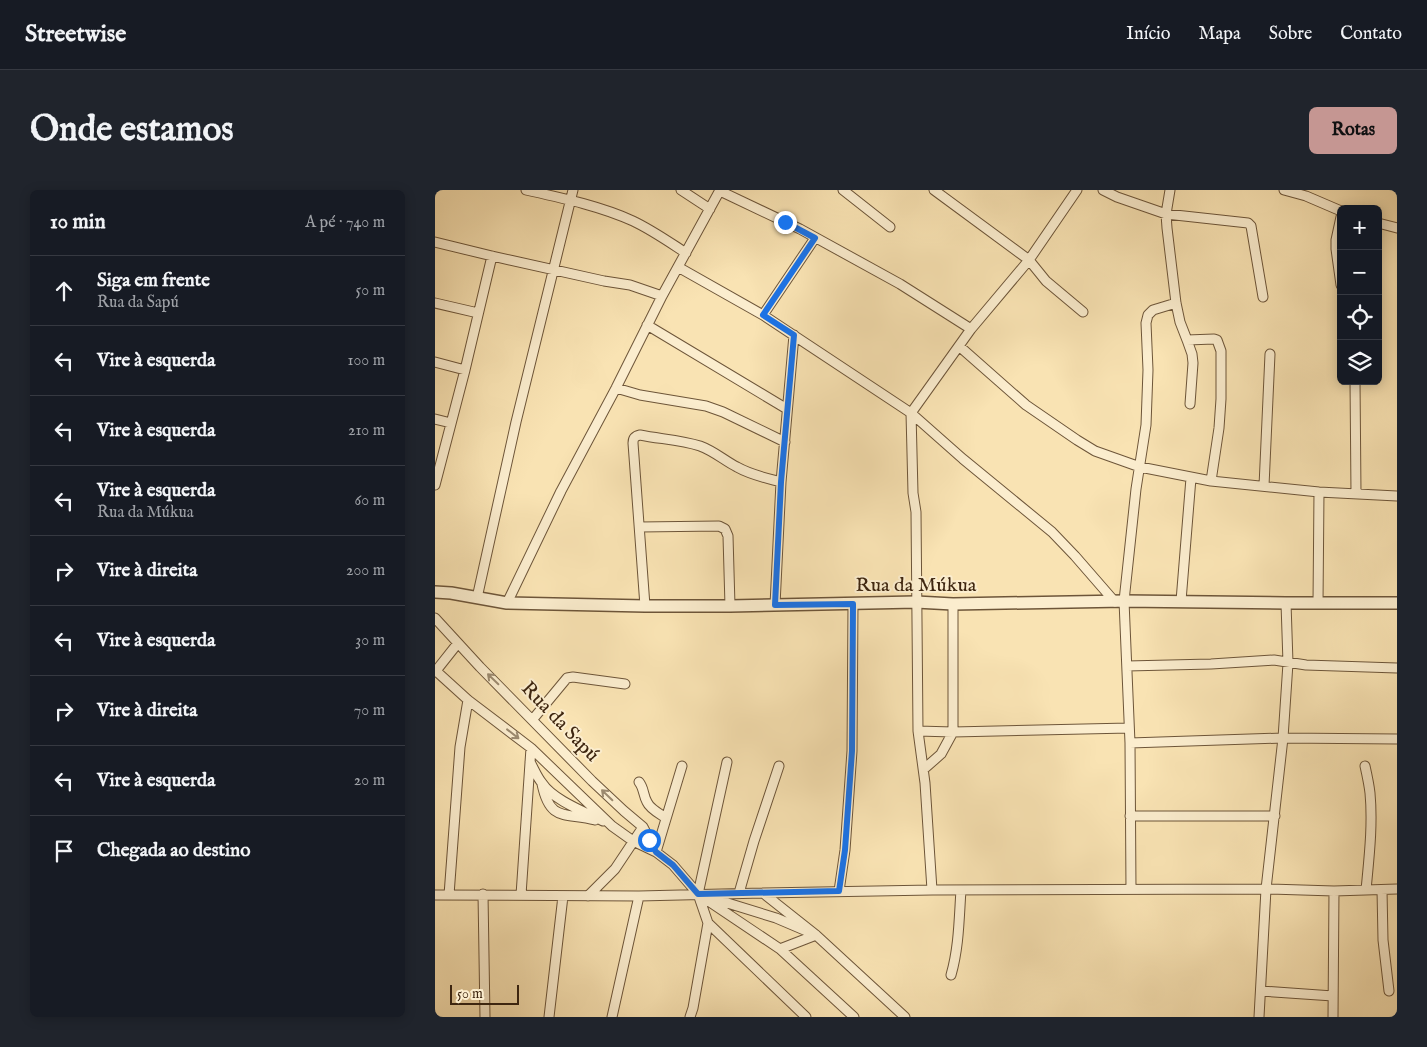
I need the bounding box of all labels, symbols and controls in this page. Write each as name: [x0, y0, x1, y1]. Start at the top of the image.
text: Streetwise: [25, 19, 126, 50]
text: Início: [1126, 23, 1171, 46]
text: Mapa: [1199, 23, 1241, 46]
text: Sobre: [1269, 23, 1312, 46]
text: Contato: [1340, 23, 1402, 46]
button: Rotas: [1309, 107, 1397, 154]
text: Onde estamos: [30, 108, 234, 153]
map controls: [1337, 205, 1382, 385]
button: +: [1337, 205, 1382, 250]
text: 10 min: [50, 209, 106, 236]
route end: [774, 211, 797, 234]
text: A pé · 740 m: [305, 213, 385, 233]
button: −: [1337, 250, 1382, 295]
text: Siga em frente: [97, 269, 210, 293]
icon: ahead: [50, 277, 78, 305]
text: 50 m: [356, 281, 385, 301]
text: Rua da Sapú: [97, 293, 179, 313]
button: locate: [1337, 295, 1382, 340]
button: layers: [1337, 340, 1382, 385]
icon: left: [50, 347, 78, 375]
text: Vire à esquerda: [97, 349, 215, 373]
text: 100 m: [348, 351, 385, 371]
icon: left: [50, 417, 78, 445]
text: Vire à esquerda: [97, 419, 215, 443]
text: 210 m: [348, 421, 385, 441]
text: Vire à esquerda: [97, 479, 215, 503]
icon: left: [50, 487, 78, 515]
text: 60 m: [355, 491, 385, 511]
text: Rua da Múkua: [97, 503, 194, 523]
icon: right: [50, 557, 78, 585]
text: Vire à direita: [97, 559, 197, 583]
text: 200 m: [346, 561, 385, 581]
street label: Rua da Múkua: [856, 573, 977, 598]
icon: left: [50, 627, 78, 655]
text: Vire à esquerda: [97, 629, 215, 653]
text: 30 m: [355, 631, 385, 651]
one-way arrow: [486, 673, 499, 685]
street label: Rua da Sapú: [516, 677, 604, 767]
icon: right: [50, 697, 78, 725]
text: Vire à direita: [97, 699, 197, 723]
text: 70 m: [354, 701, 385, 721]
one-way arrow: [506, 729, 519, 740]
icon: left: [50, 767, 78, 795]
text: Vire à esquerda: [97, 769, 215, 793]
text: 20 m: [354, 771, 385, 791]
one-way arrow: [600, 789, 613, 801]
route start: [638, 829, 661, 852]
icon: arrive: [50, 837, 78, 865]
text: Chegada ao destino: [97, 839, 250, 863]
scale bar: [450, 982, 519, 1005]
text: 50 m: [457, 985, 483, 1003]

